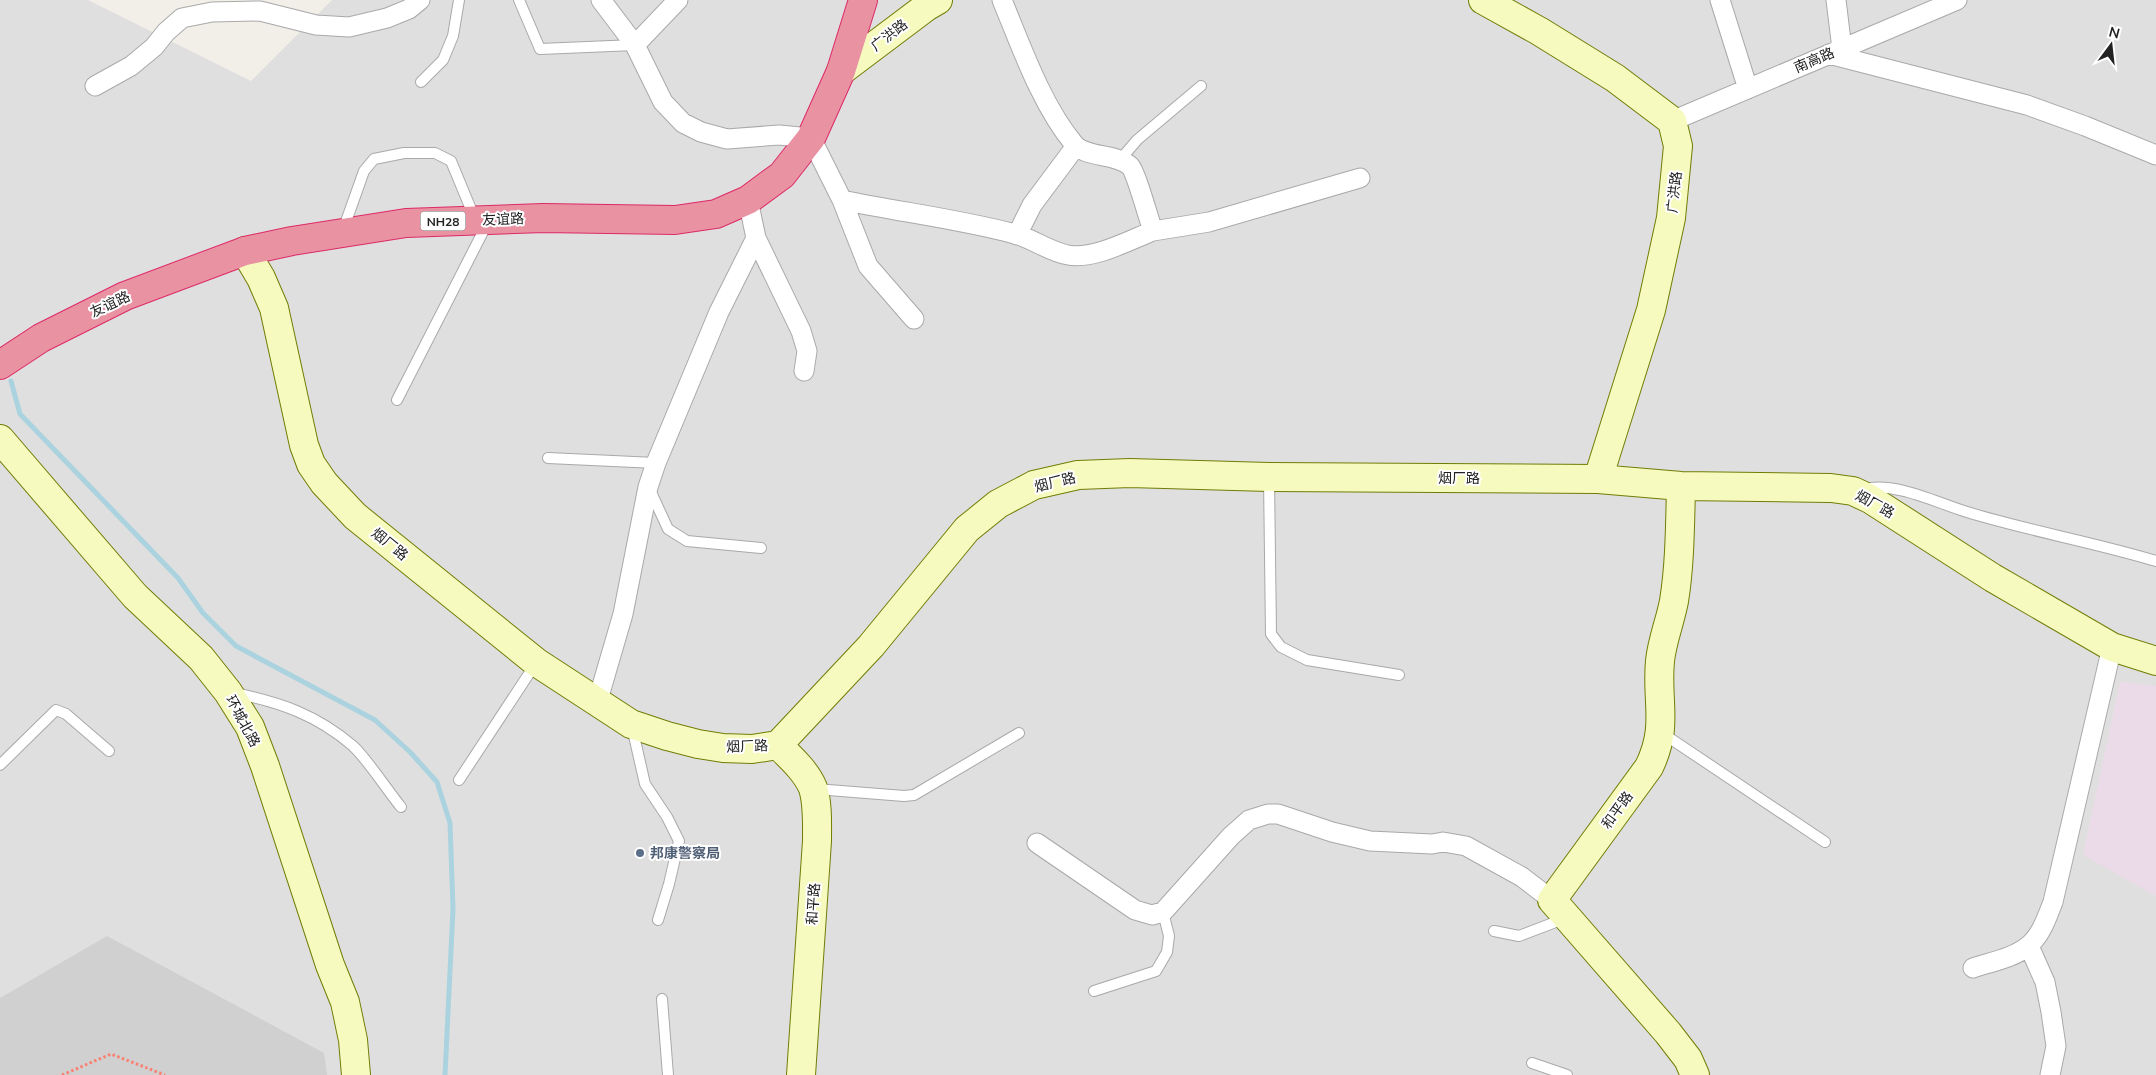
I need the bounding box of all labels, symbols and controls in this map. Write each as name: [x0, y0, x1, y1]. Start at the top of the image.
street label: 广洪路: [867, 15, 911, 55]
north arrow: [2086, 20, 2136, 70]
text: N: [2107, 22, 2122, 43]
street label: 南高路: [1791, 44, 1837, 76]
street label: 广洪路: [1663, 170, 1685, 214]
street label: 友谊路: [482, 209, 524, 229]
road number: NH28: [420, 212, 466, 230]
street label: 友谊路: [87, 287, 133, 321]
street label: 烟厂路: [1032, 468, 1078, 496]
street label: 烟厂路: [1438, 469, 1480, 487]
street label: 烟厂路: [1852, 486, 1898, 522]
street label: 烟厂路: [368, 524, 412, 564]
street label: 环城北路: [222, 692, 264, 750]
street label: 烟厂路: [726, 736, 768, 756]
street label: 和平路: [1597, 788, 1637, 832]
place label: 邦康警察局: [650, 844, 720, 862]
marker: 邦康警察局: [634, 847, 646, 859]
street label: 和平路: [803, 882, 823, 926]

